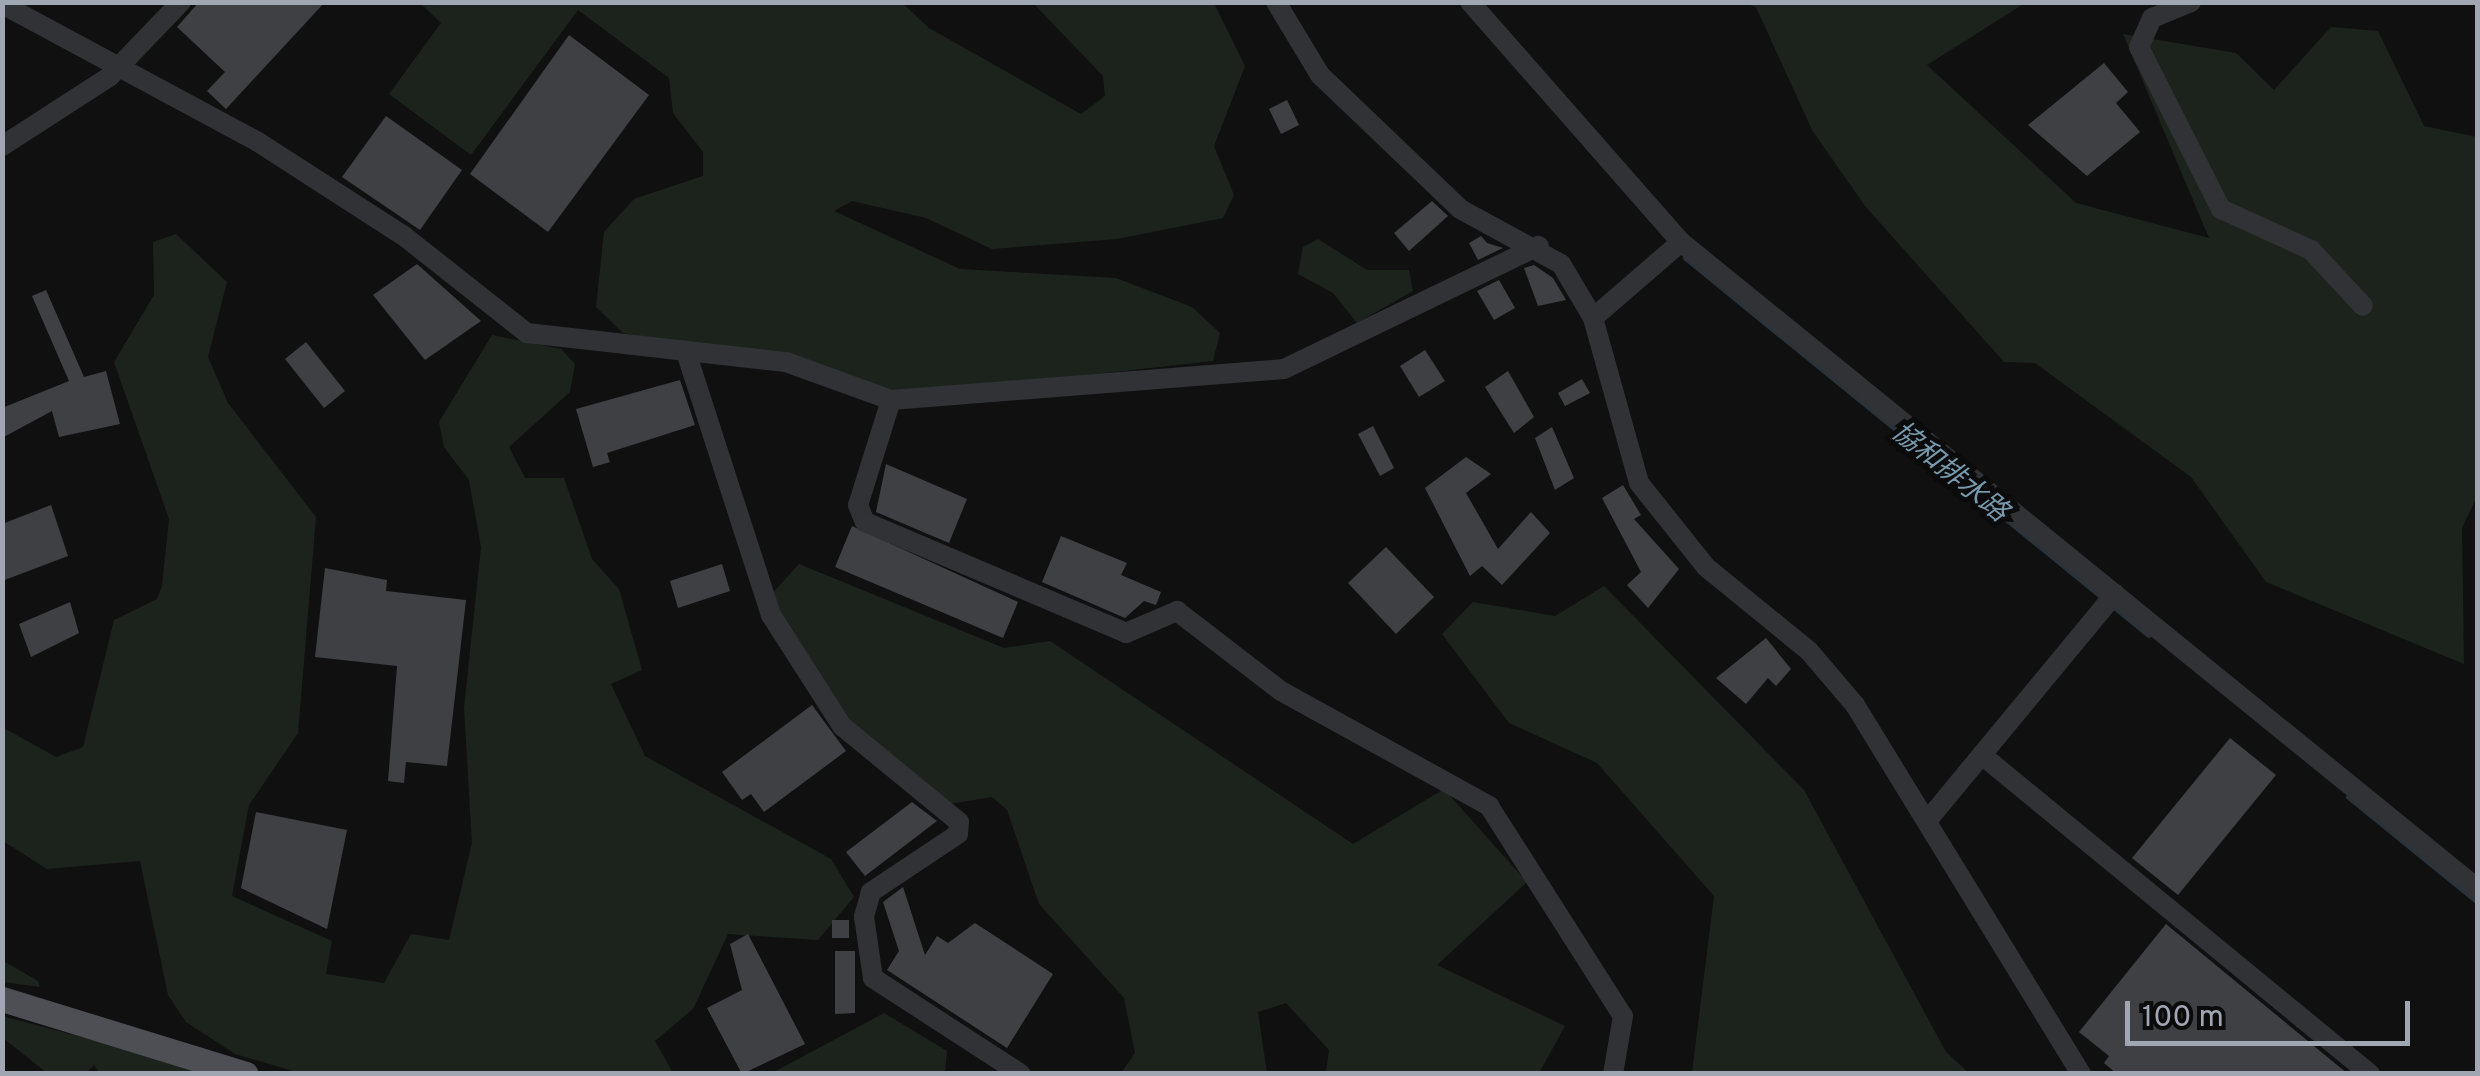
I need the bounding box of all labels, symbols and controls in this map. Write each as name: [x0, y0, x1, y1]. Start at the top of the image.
water label: 協和排水路: [1884, 416, 2014, 530]
scale bar: [2130, 981, 2415, 1043]
text: 100 m: [2142, 1000, 2224, 1037]

